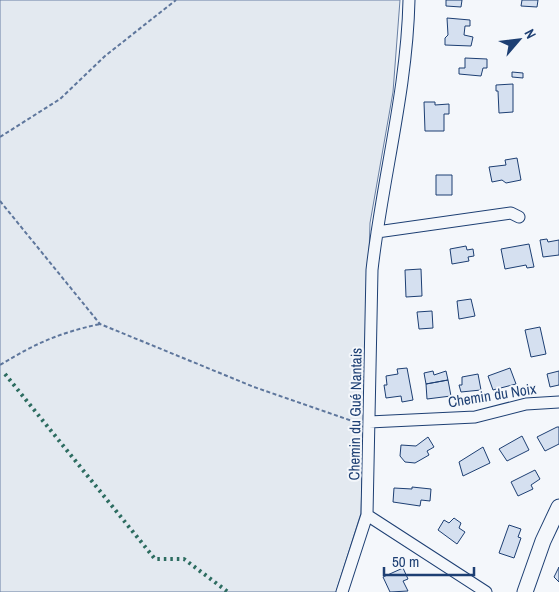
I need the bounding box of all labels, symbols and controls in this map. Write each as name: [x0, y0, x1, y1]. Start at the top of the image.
north arrow: [494, 15, 544, 65]
text: N: [521, 26, 540, 42]
street label: Chemin du Gué Nantais: [343, 347, 367, 481]
street label: Chemin du Noix: [446, 378, 538, 412]
scale bar: [384, 544, 474, 576]
text: 50 m: [392, 551, 419, 572]

